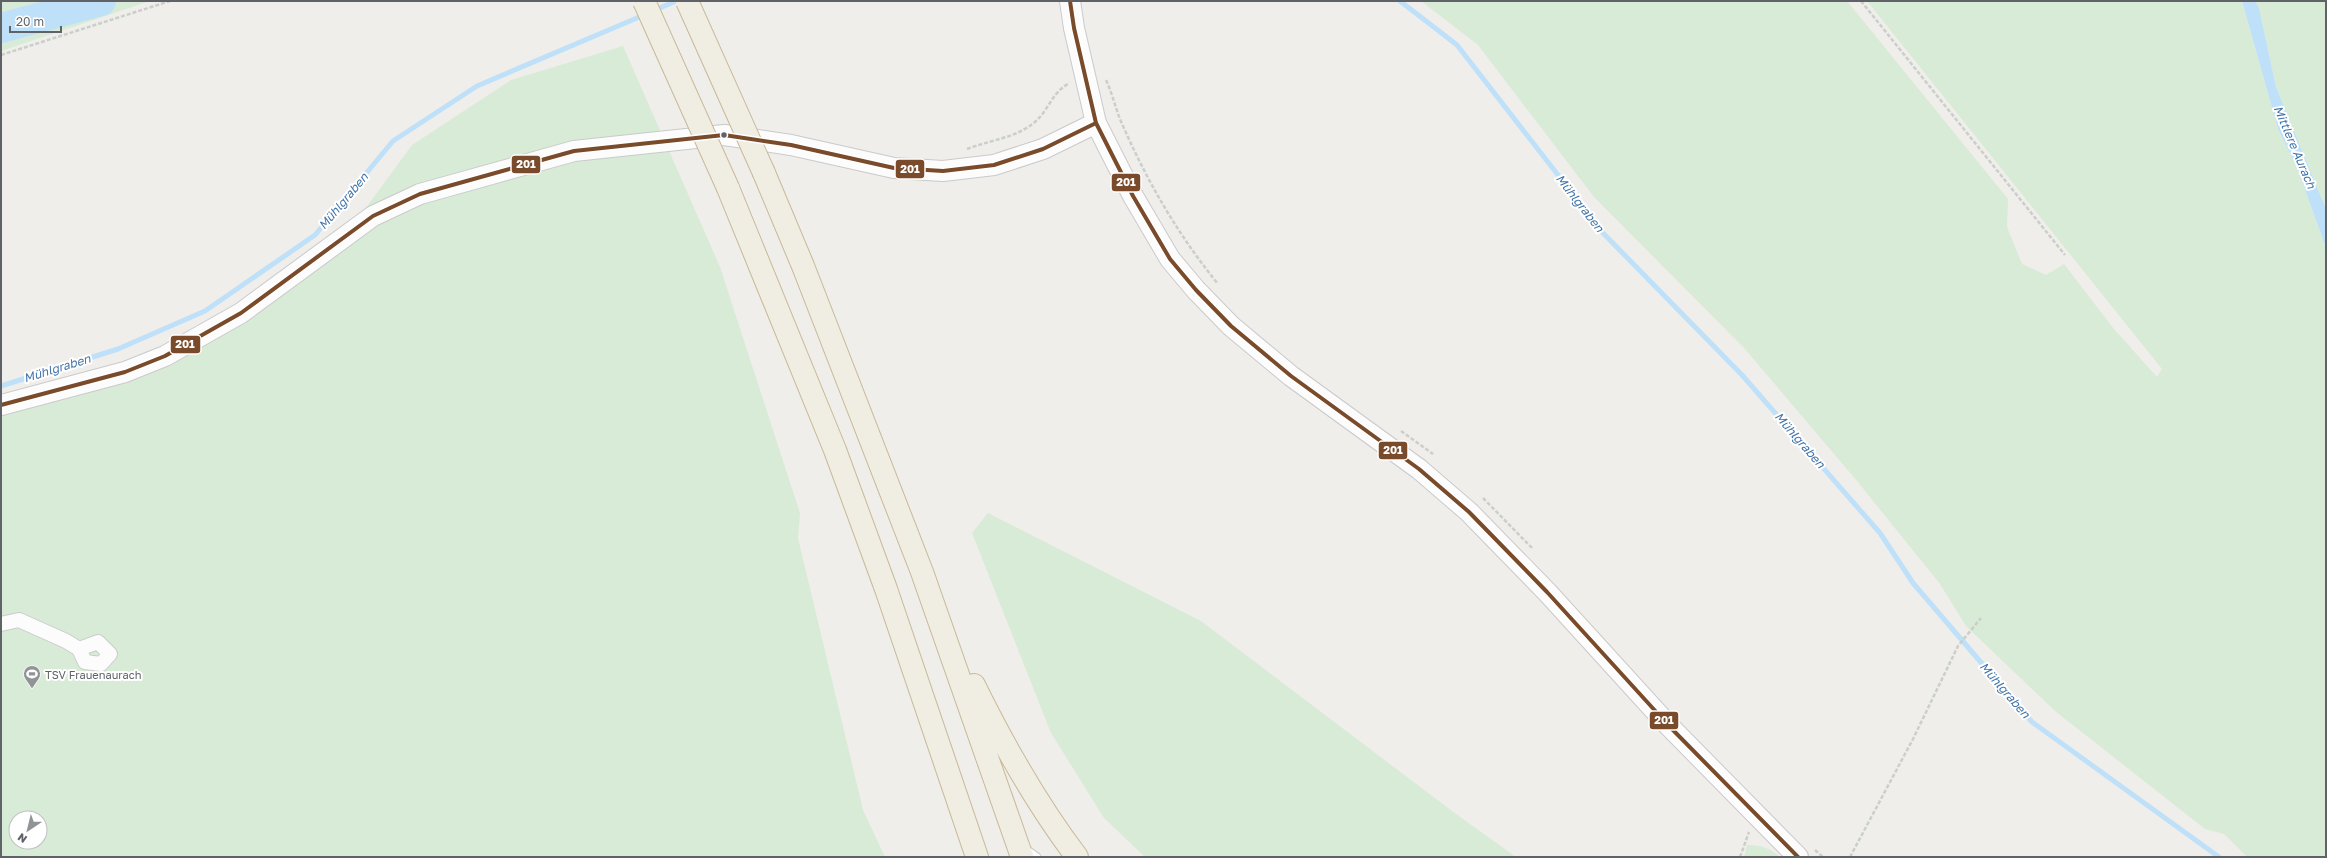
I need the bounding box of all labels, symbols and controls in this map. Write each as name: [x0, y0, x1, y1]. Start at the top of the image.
scale bar: [10, 8, 61, 34]
text: 20 m: [16, 14, 44, 29]
water label: Mittlere Aurach: [2271, 103, 2319, 191]
unlabelled marker: [719, 130, 729, 140]
line badge: 201: [511, 155, 541, 174]
text: 201: [516, 157, 536, 170]
line badge: 201: [895, 159, 925, 179]
text: 201: [900, 162, 920, 175]
water label: Mühlgraben: [315, 169, 371, 232]
water label: Mühlgraben: [1553, 171, 1608, 235]
line badge: 201: [1111, 173, 1141, 192]
text: 201: [1116, 175, 1136, 188]
line badge: 201: [170, 335, 201, 354]
text: 201: [175, 337, 195, 350]
water label: Mühlgraben: [22, 351, 93, 385]
water label: Mühlgraben: [1772, 409, 1829, 471]
line badge: 201: [1378, 441, 1408, 460]
text: 201: [1383, 443, 1403, 456]
water label: Mühlgraben: [1977, 659, 2034, 721]
sports icon: TSV Frauenaurach: [22, 664, 42, 689]
place label: TSV Frauenaurach: [45, 668, 141, 681]
line badge: 201: [1649, 711, 1679, 730]
text: 201: [1654, 713, 1674, 726]
north arrow: [8, 810, 48, 850]
text: N: [15, 831, 29, 846]

